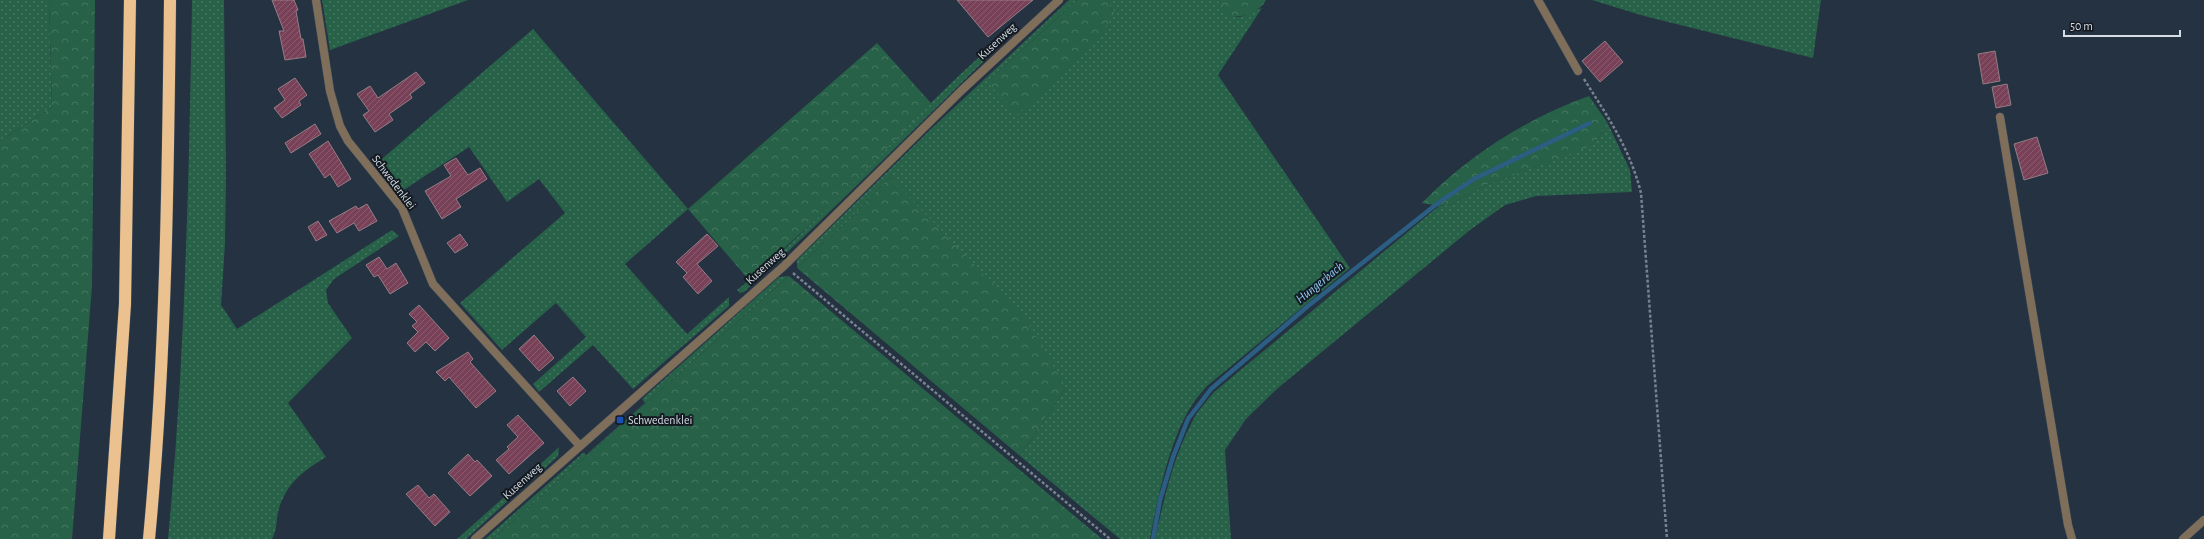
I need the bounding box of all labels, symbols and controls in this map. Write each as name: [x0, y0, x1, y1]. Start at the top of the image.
scale bar: [2064, 12, 2180, 38]
street label: Kusenweg: [975, 20, 1019, 62]
text: 50 m: [2070, 20, 2093, 32]
street label: Schwedenklei: [370, 153, 418, 211]
street label: Kusenweg: [743, 246, 787, 286]
water label: Hungerbach: [1294, 260, 1346, 306]
place label: Schwedenklei: [628, 414, 692, 426]
marker: Schwedenklei: [615, 415, 625, 425]
street label: Kusenweg: [500, 461, 544, 501]

